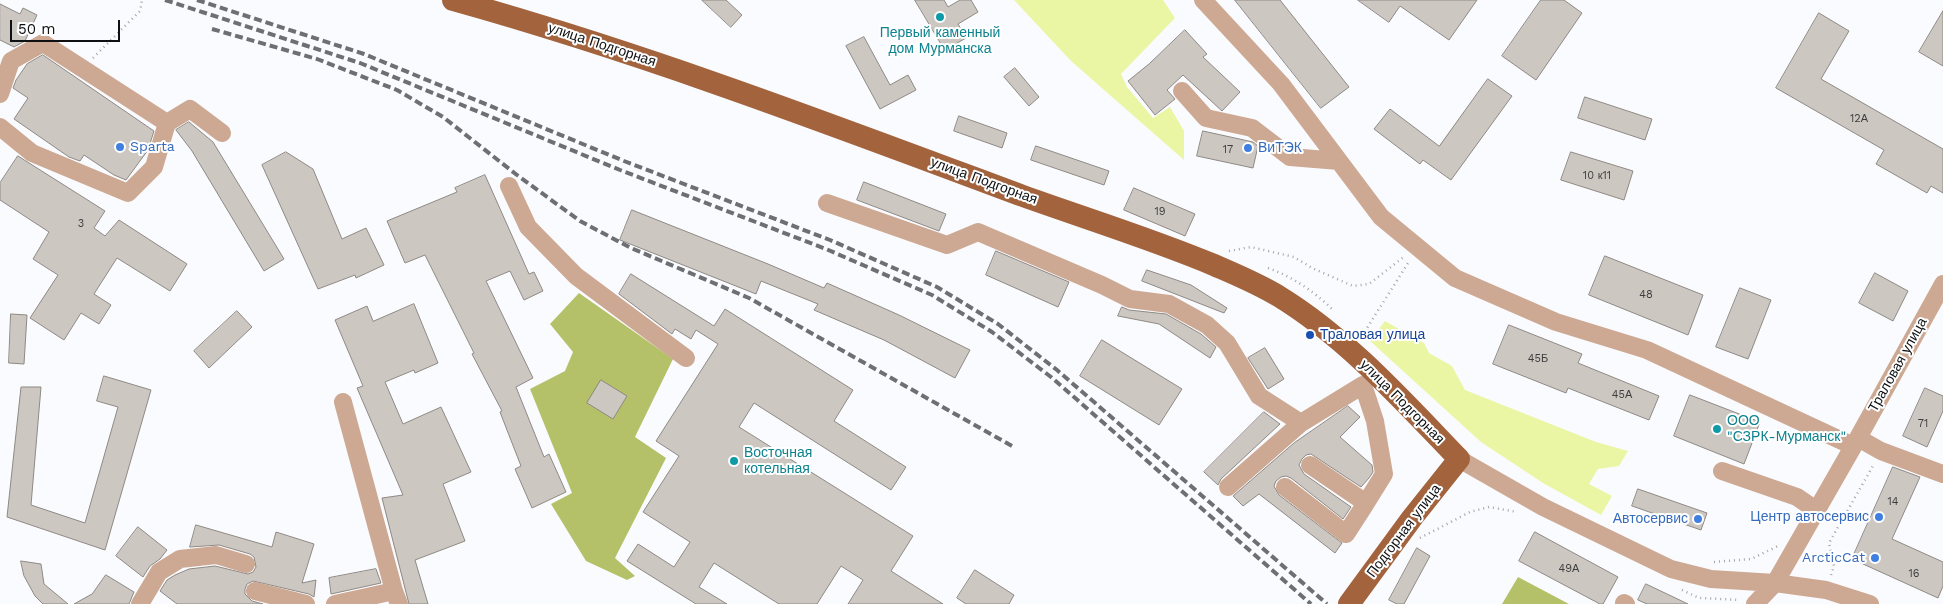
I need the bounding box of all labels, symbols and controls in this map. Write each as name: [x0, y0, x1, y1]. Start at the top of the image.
scale bar: [12, 10, 122, 42]
marker: Первый каменный дом Мурманска: [934, 11, 946, 23]
text: 50 m: [18, 20, 55, 38]
street label: улица Подгорная: [546, 20, 658, 70]
place label: Первый каменный дом Мурманска: [880, 25, 1000, 58]
house number: 12А: [1850, 112, 1868, 126]
place label: Sparta: [130, 139, 175, 155]
place label: ВиТЭК: [1258, 140, 1302, 156]
marker: Sparta: [114, 141, 126, 153]
marker: ВиТЭК: [1242, 142, 1254, 154]
house number: 17: [1223, 143, 1233, 157]
street label: улица Подгорная: [928, 154, 1040, 208]
house number: 10 к11: [1583, 169, 1611, 183]
house number: 19: [1154, 205, 1166, 219]
house number: 3: [78, 217, 84, 231]
house number: 48: [1639, 288, 1653, 302]
street label: Траловая улица: [1865, 315, 1931, 415]
place label: Траловая улица: [1320, 327, 1425, 343]
marker: Траловая улица: [1304, 329, 1316, 341]
house number: 45Б: [1528, 352, 1548, 366]
street label: улица Подгорная: [1356, 356, 1448, 448]
house number: 45А: [1612, 388, 1632, 402]
place label: ООО "СЗРК-Мурманск": [1727, 413, 1846, 446]
house number: 71: [1918, 417, 1928, 431]
marker: ООО "СЗРК-Мурманск": [1711, 423, 1723, 435]
place label: Восточная котельная: [744, 445, 812, 478]
marker: Восточная котельная: [728, 455, 740, 467]
street label: Подгорная улица: [1363, 481, 1445, 581]
house number: 14: [1887, 495, 1899, 509]
place label: Центр автосервис: [1750, 509, 1869, 525]
place label: Автосервис: [1613, 511, 1688, 527]
marker: Центр автосервис: [1873, 511, 1885, 523]
marker: Автосервис: [1692, 513, 1704, 525]
place label: ArcticCat: [1802, 550, 1865, 566]
marker: ArcticCat: [1869, 552, 1881, 564]
house number: 49А: [1559, 562, 1579, 576]
house number: 16: [1909, 567, 1919, 581]

